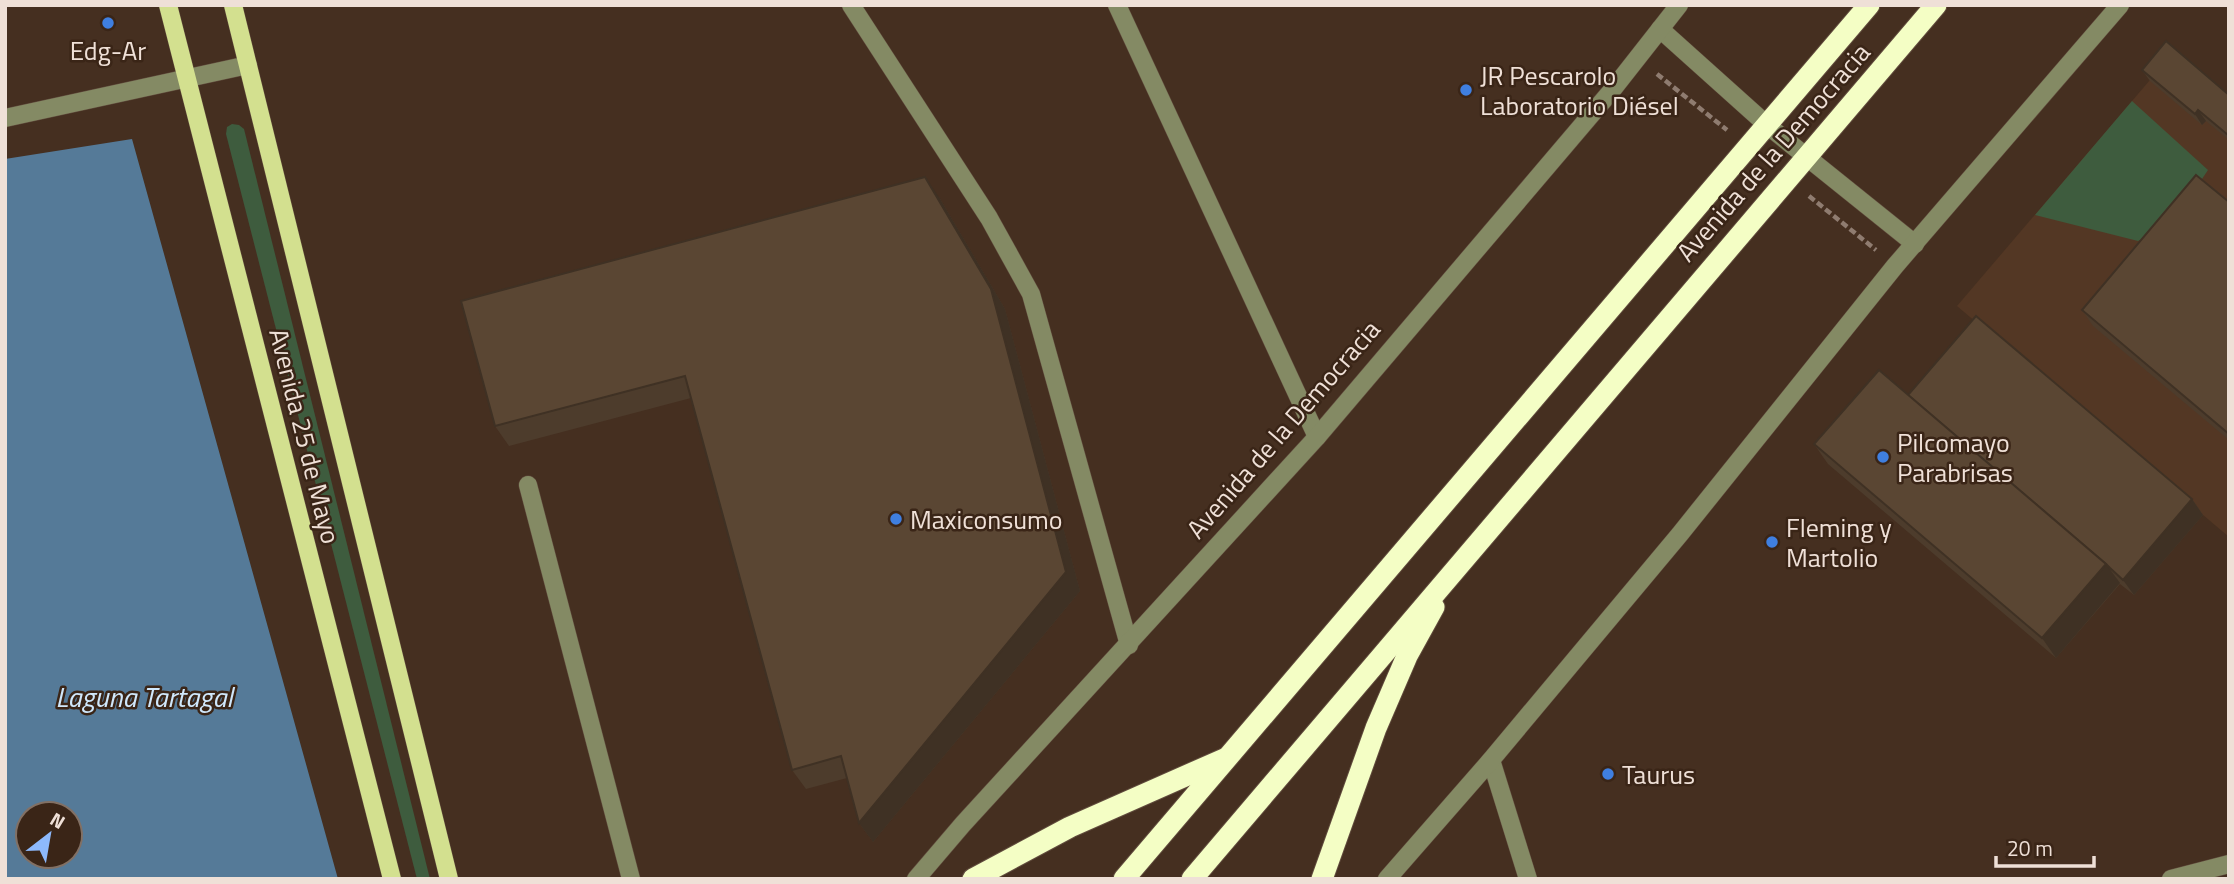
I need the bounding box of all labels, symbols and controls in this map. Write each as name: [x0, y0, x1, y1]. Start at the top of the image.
marker: Edg-Ar: [100, 15, 116, 31]
place label: Edg-Ar: [70, 31, 146, 70]
street label: Avenida de la Democracia: [1667, 34, 1879, 270]
place label: JR Pescarolo Laboratorio Diésel: [1480, 56, 1679, 125]
marker: JR Pescarolo Laboratorio Diésel: [1458, 82, 1474, 98]
street label: Avenida de la Democracia: [1177, 311, 1389, 547]
street label: Avenida 25 de Mayo: [259, 324, 351, 548]
place label: Pilcomayo Parabrisas: [1897, 423, 2013, 492]
marker: Pilcomayo Parabrisas: [1875, 449, 1891, 465]
place label: Maxiconsumo: [910, 500, 1063, 539]
place label: Fleming y Martolio: [1786, 508, 1892, 577]
marker: Maxiconsumo: [888, 511, 904, 527]
marker: Fleming y Martolio: [1764, 534, 1780, 550]
water label: Laguna Tartagal: [56, 675, 235, 718]
place label: Taurus: [1622, 755, 1695, 794]
marker: Taurus: [1600, 766, 1616, 782]
north arrow: [14, 800, 84, 870]
text: N: [45, 804, 71, 836]
scale bar: [1996, 824, 2094, 868]
text: 20 m: [2007, 832, 2053, 864]

